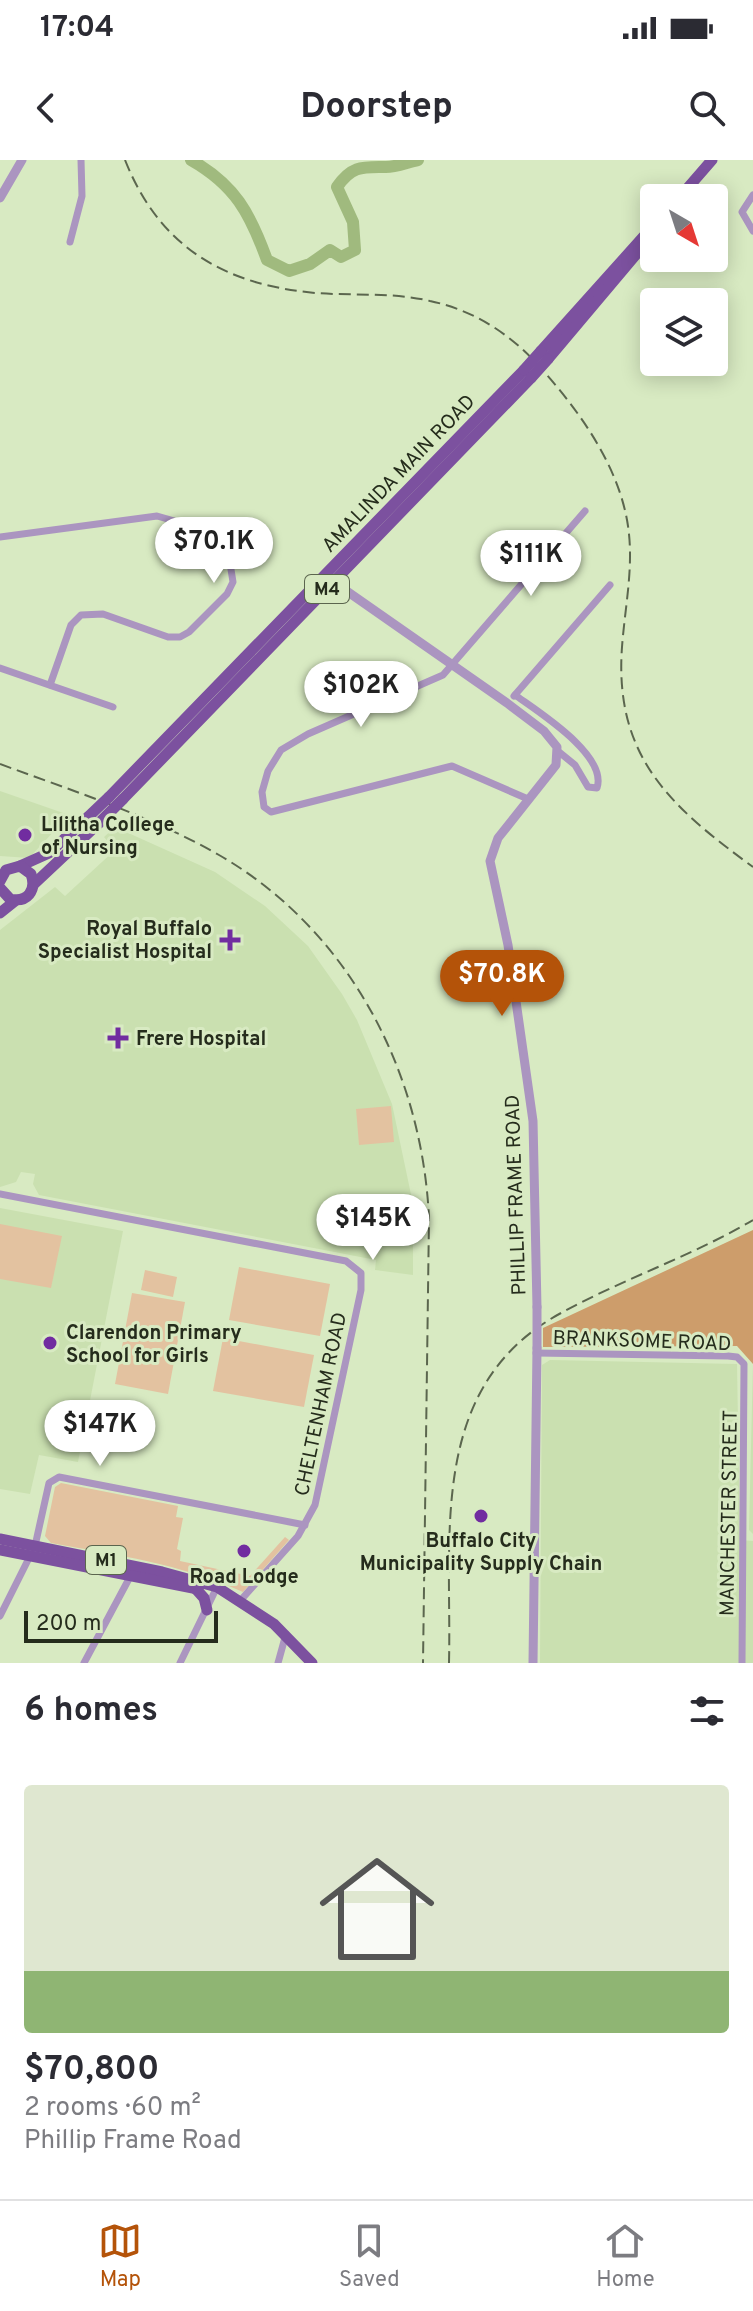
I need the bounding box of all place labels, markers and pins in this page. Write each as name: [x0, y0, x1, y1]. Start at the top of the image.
pin: $70.1K: [149, 517, 279, 585]
pin: $111K: [475, 530, 587, 598]
pin: $102K: [305, 661, 417, 729]
place label: Lilitha College of Nursing: [41, 813, 175, 862]
marker: Lilitha College of Nursing: [16, 826, 34, 844]
place label: Royal Buffalo Specialist Hospital: [38, 917, 212, 966]
marker: Royal Buffalo Specialist Hospital: [219, 929, 241, 951]
pin: $70.8K: [437, 950, 567, 1018]
marker: Frere Hospital: [107, 1027, 129, 1049]
place label: Frere Hospital: [136, 1027, 266, 1053]
pin: $145K: [317, 1194, 429, 1262]
place label: Clarendon Primary School for Girls: [66, 1321, 242, 1370]
marker: Clarendon Primary School for Girls: [41, 1334, 59, 1352]
pin: $147K: [44, 1400, 156, 1468]
marker: Buffalo City Municipality Supply Chain: [472, 1507, 490, 1525]
place label: Buffalo City Municipality Supply Chain: [360, 1529, 602, 1578]
marker: Road Lodge: [235, 1542, 253, 1560]
place label: Road Lodge: [189, 1565, 299, 1591]

